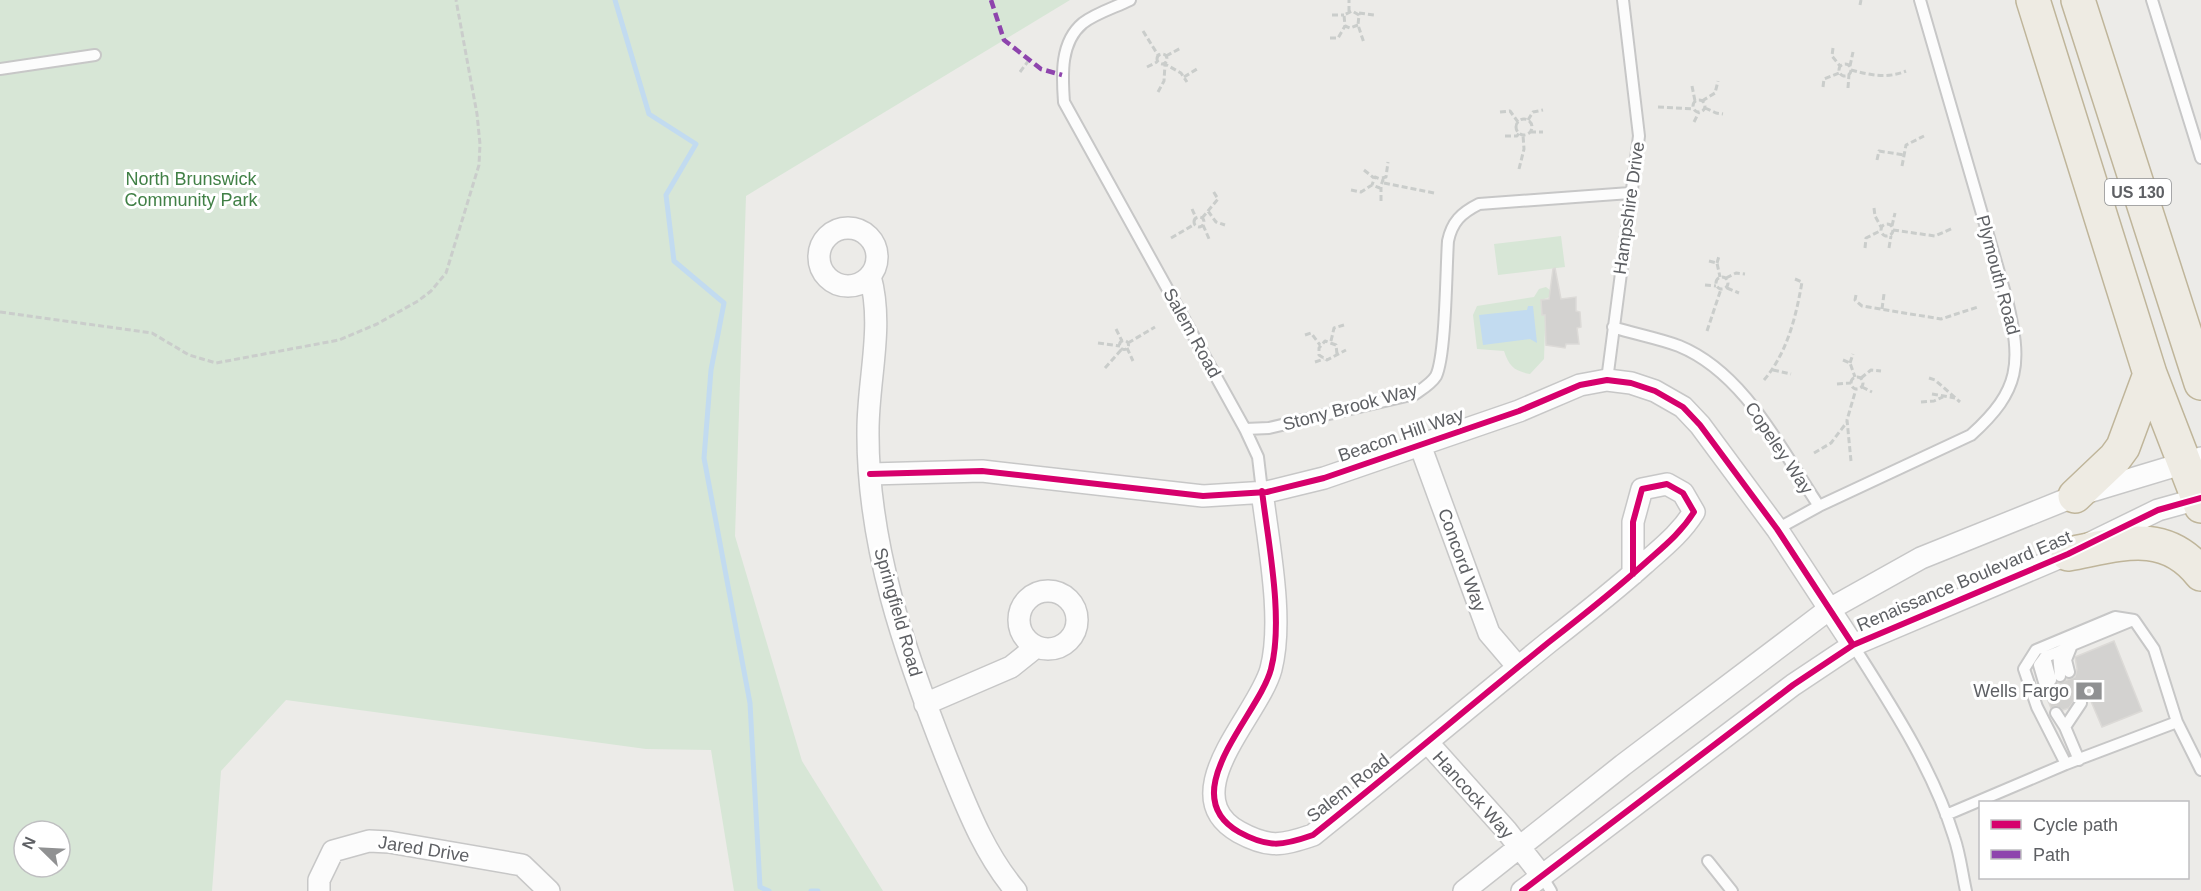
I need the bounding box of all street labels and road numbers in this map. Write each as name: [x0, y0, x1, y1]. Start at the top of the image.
street label: Hampshire Drive: [1610, 140, 1648, 276]
road number: US 130: [2105, 179, 2171, 205]
street label: Plymouth Road: [1972, 213, 2024, 337]
street label: Salem Road: [1159, 285, 1225, 381]
street label: Stony Brook Way: [1281, 379, 1419, 435]
street label: Copeley Way: [1741, 398, 1817, 498]
street label: Beacon Hill Way: [1336, 404, 1466, 466]
street label: Concord Way: [1434, 506, 1490, 614]
street label: Renaissance Boulevard East: [1854, 527, 2074, 635]
street label: Springfield Road: [870, 545, 926, 679]
street label: Hancock Way: [1429, 747, 1517, 843]
street label: Salem Road: [1303, 750, 1393, 826]
street label: Jared Drive: [377, 832, 471, 866]

